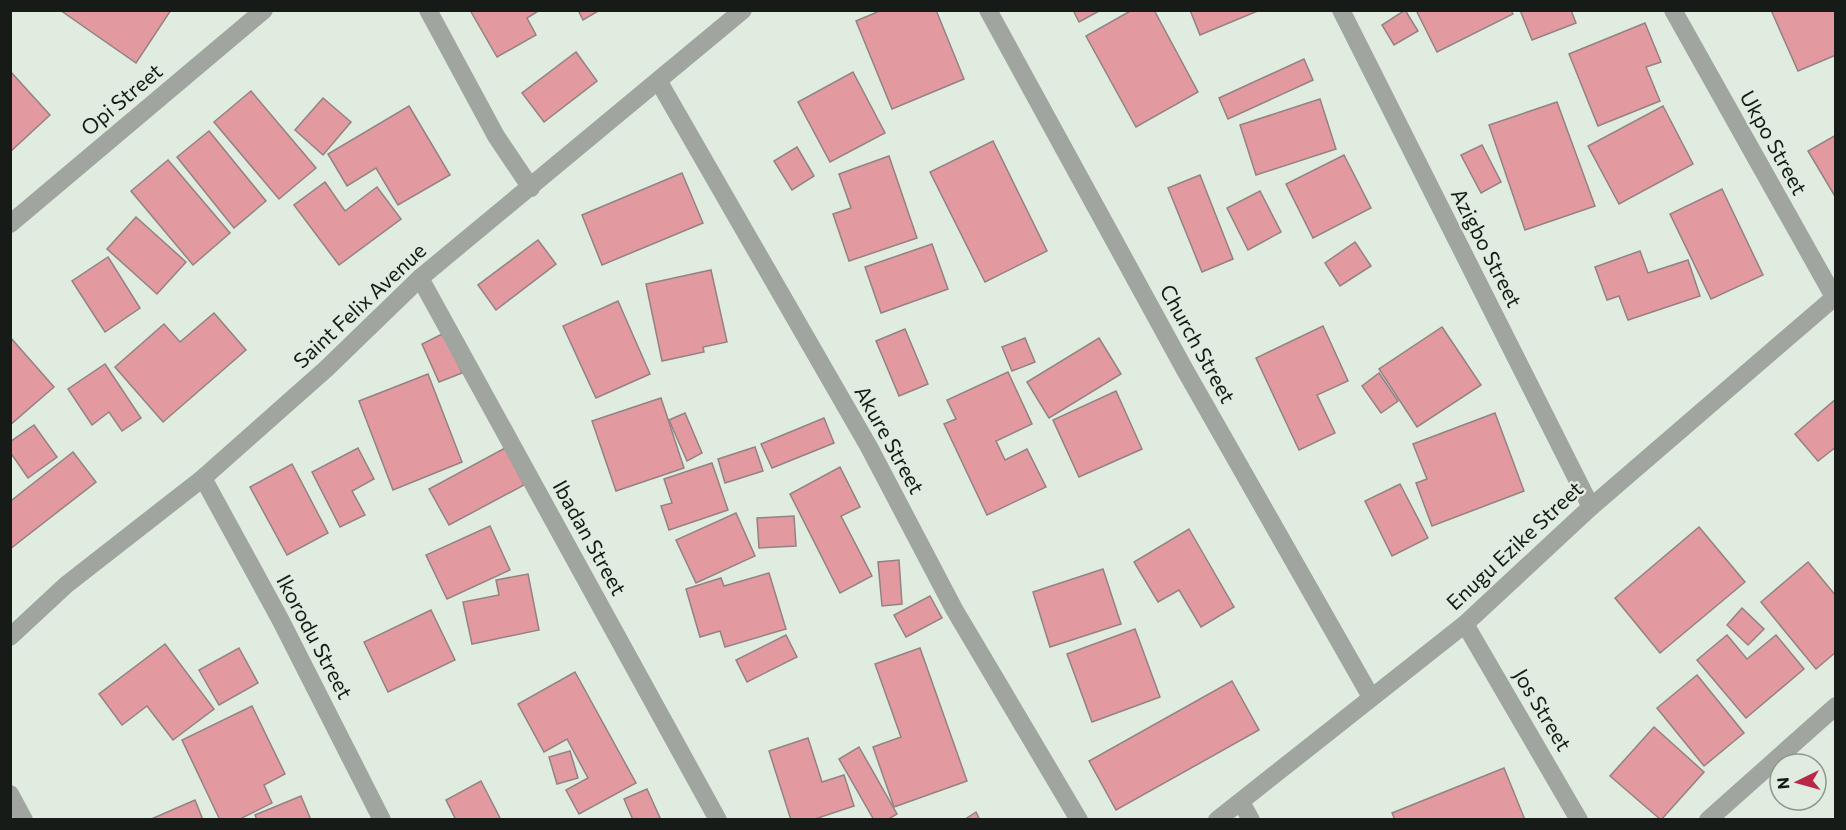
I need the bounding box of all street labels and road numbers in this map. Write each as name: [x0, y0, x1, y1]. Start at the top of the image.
street label: Opi Street: [75, 58, 167, 140]
street label: Ukpo Street: [1735, 86, 1813, 199]
street label: Azigbo Street: [1447, 184, 1528, 311]
street label: Saint Felix Avenue: [288, 237, 430, 373]
street label: Church Street: [1155, 280, 1241, 407]
street label: Akure Street: [850, 381, 930, 498]
street label: Ibadan Street: [548, 475, 632, 599]
street label: Enugu Ezike Street: [1441, 475, 1587, 614]
street label: Ikorodu Street: [272, 570, 359, 703]
street label: Jos Street: [1509, 664, 1578, 755]

